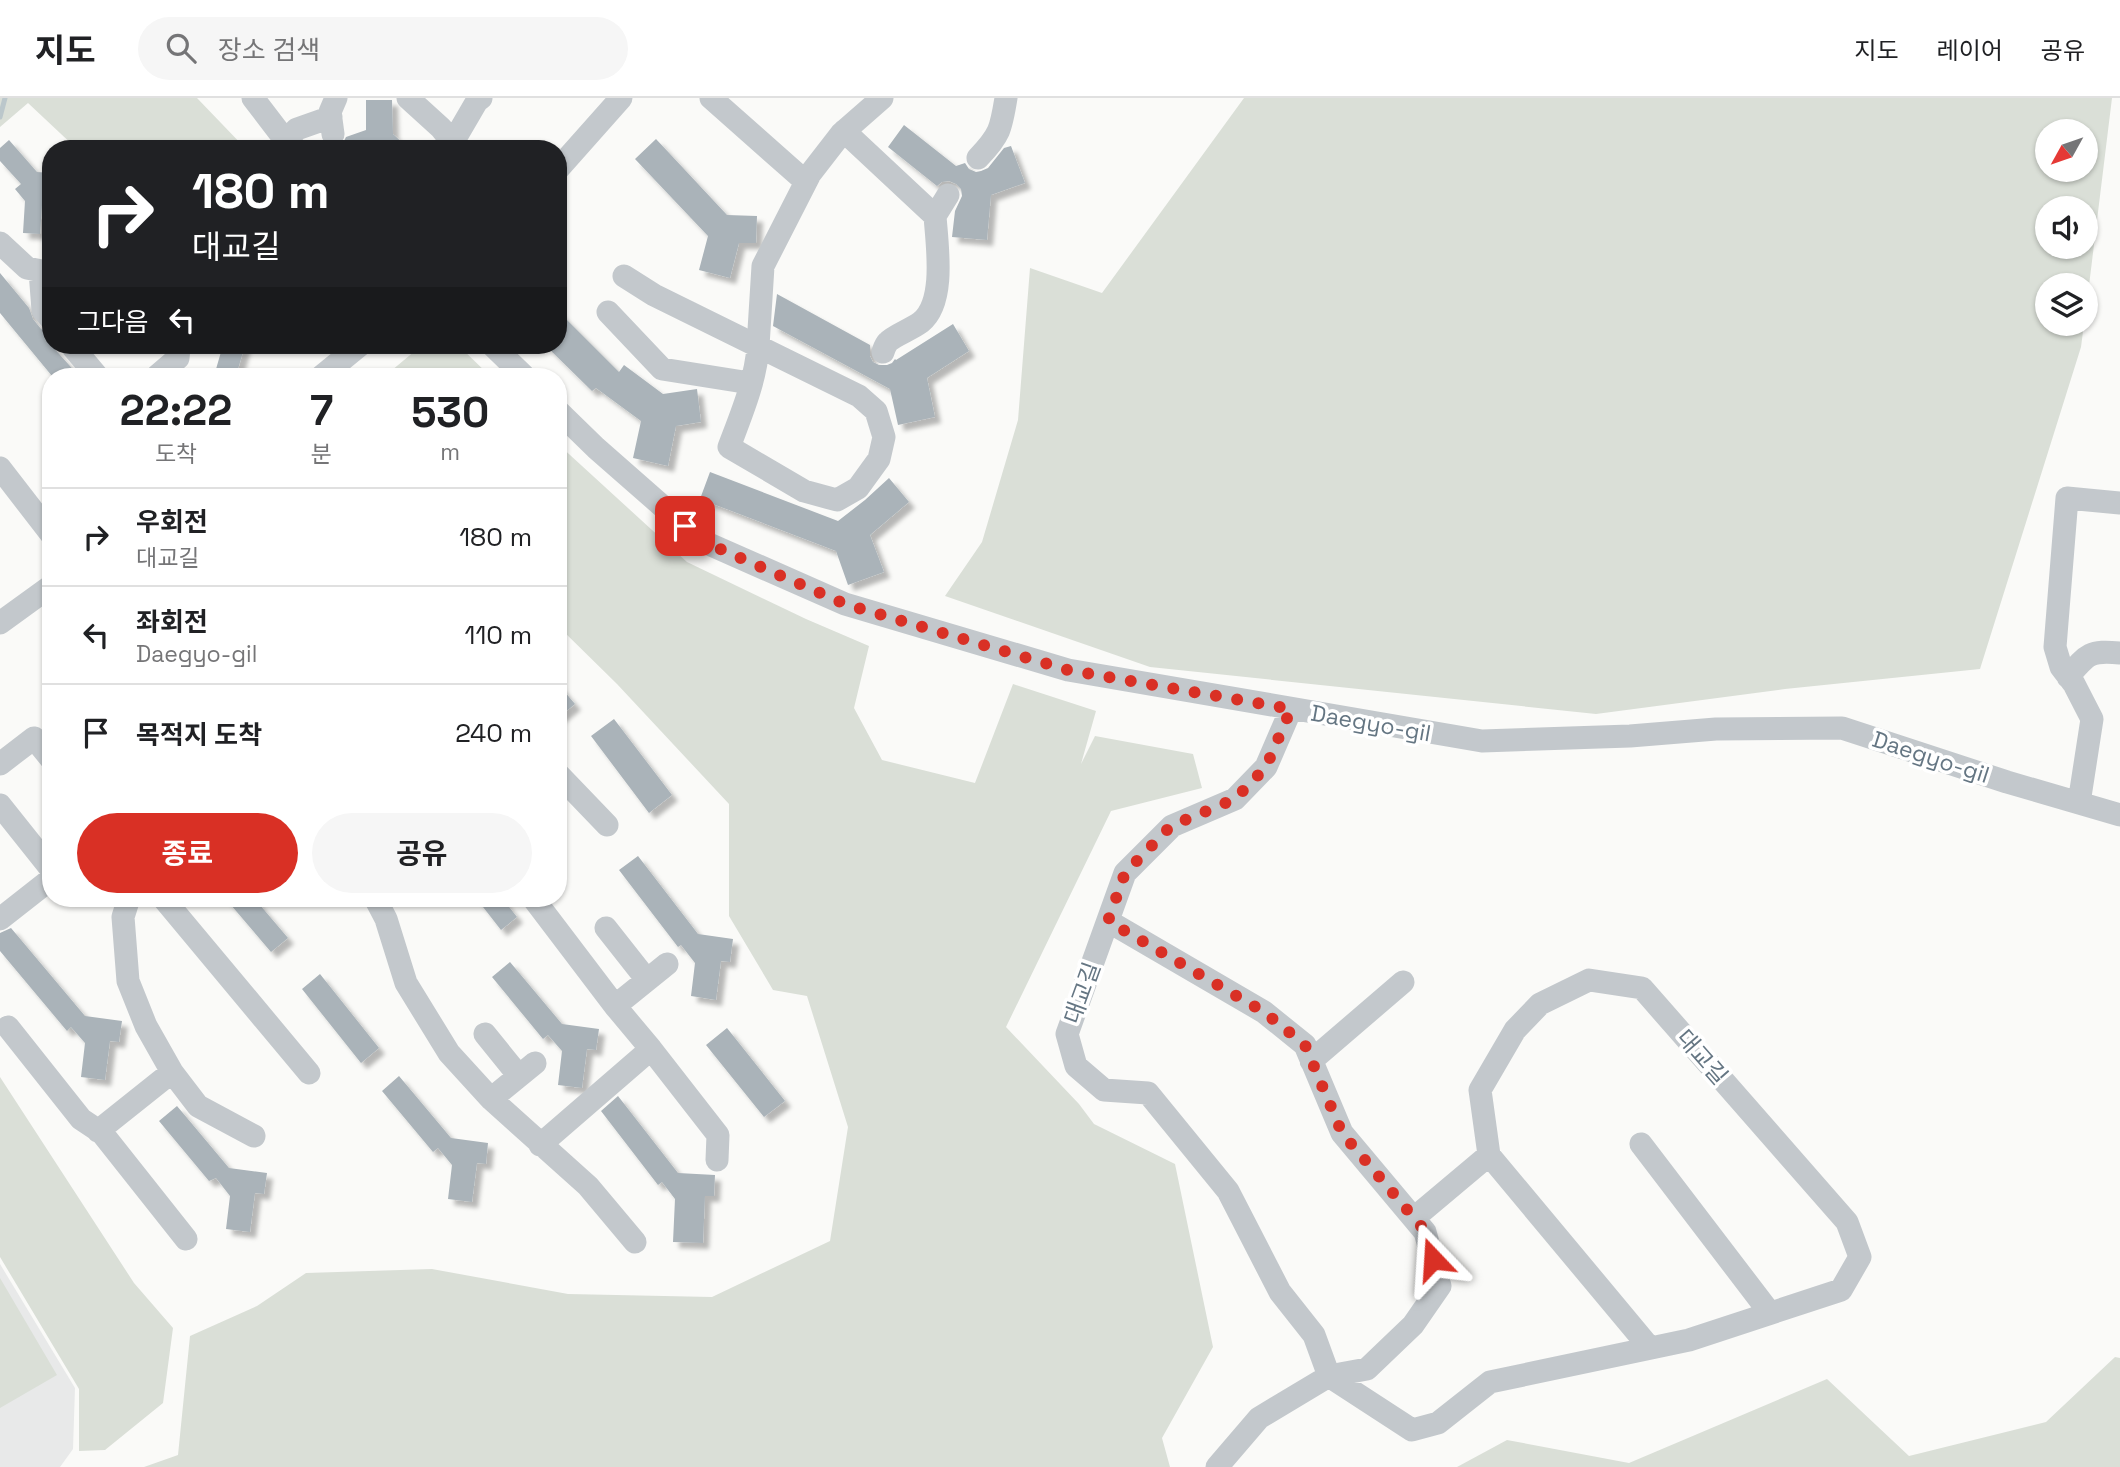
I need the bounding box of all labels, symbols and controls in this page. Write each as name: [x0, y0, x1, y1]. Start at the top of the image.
search box: [138, 17, 628, 80]
icon: search: [162, 29, 200, 67]
text: 지도: [35, 30, 96, 72]
text: 장소 검색: [218, 33, 320, 67]
text: 지도: [1854, 35, 1899, 66]
text: 레이어: [1937, 35, 2003, 66]
text: 공유: [2041, 35, 2085, 66]
north arrow: [2035, 119, 2098, 182]
map controls: [2035, 119, 2098, 336]
text: 180 m: [192, 160, 330, 222]
icon: right: [77, 168, 168, 259]
button: sound: [2035, 196, 2098, 259]
text: 대교길: [192, 227, 280, 267]
button: layers: [2035, 273, 2098, 336]
icon: left: [163, 301, 201, 339]
text: 그다음: [77, 305, 149, 339]
text: 22:22: [120, 384, 232, 437]
text: 7: [310, 384, 333, 437]
text: 530: [411, 386, 489, 439]
text: m: [440, 437, 460, 467]
text: 도착: [155, 439, 197, 469]
text: 분: [311, 439, 332, 469]
pin: [655, 496, 715, 556]
text: 우회전: [136, 505, 208, 539]
icon: arrive: [666, 507, 704, 545]
icon: right: [77, 518, 115, 556]
text: 180 m: [459, 520, 532, 554]
text: 대교길: [136, 543, 199, 573]
text: 좌회전: [136, 605, 208, 639]
icon: left: [77, 616, 115, 654]
text: 110 m: [465, 618, 532, 652]
text: Daegyo-gil: [136, 639, 257, 669]
street label: Daegyo-gil: [1309, 698, 1433, 748]
icon: arrive: [77, 714, 115, 752]
text: 240 m: [455, 716, 532, 750]
text: 목적지 도착: [136, 718, 262, 752]
street label: Daegyo-gil: [1869, 724, 1993, 790]
button: 종료: [77, 813, 298, 893]
button: 공유: [312, 813, 532, 893]
street label: 대교길: [1057, 958, 1107, 1028]
street label: 대교길: [1670, 1023, 1734, 1091]
position arrow: [1396, 1222, 1470, 1296]

